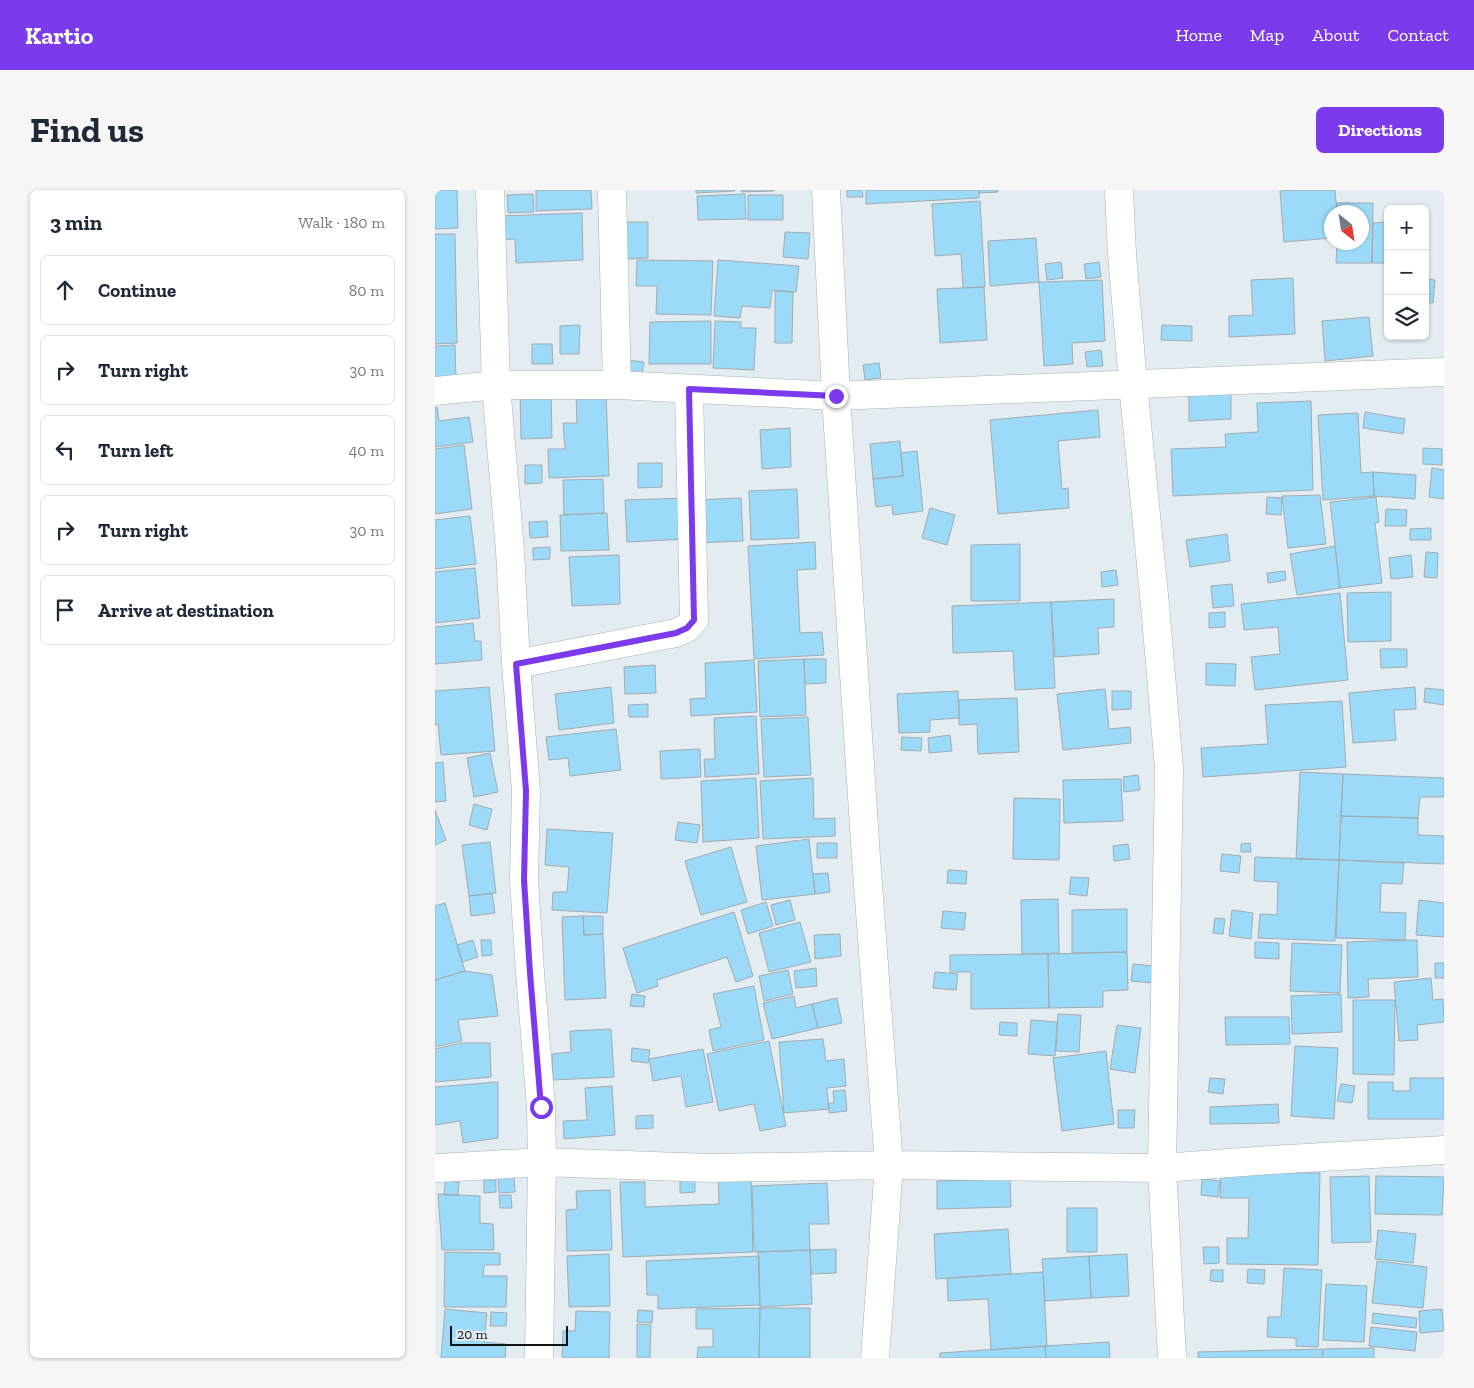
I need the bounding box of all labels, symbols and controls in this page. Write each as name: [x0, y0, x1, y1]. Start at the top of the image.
text: Kartio: [25, 21, 93, 50]
text: Home: [1175, 24, 1222, 46]
text: Map: [1250, 24, 1284, 46]
text: About: [1312, 24, 1359, 46]
text: Contact: [1387, 24, 1449, 46]
button: Directions: [1316, 107, 1444, 153]
text: Find us: [30, 109, 144, 151]
north arrow: [1324, 205, 1369, 250]
map controls: [1384, 205, 1429, 340]
button: +: [1384, 205, 1429, 250]
text: 3 min: [50, 210, 102, 235]
text: Walk · 180 m: [298, 213, 385, 232]
button: −: [1384, 250, 1429, 295]
icon: ahead: [51, 276, 79, 304]
text: Continue: [98, 279, 176, 302]
text: 80 m: [349, 281, 384, 300]
button: layers: [1384, 295, 1429, 340]
icon: right: [51, 356, 79, 384]
text: Turn right: [98, 359, 188, 382]
text: 30 m: [350, 361, 384, 380]
route end: [825, 385, 848, 408]
icon: left: [51, 436, 79, 464]
text: Turn left: [98, 439, 173, 462]
text: 40 m: [349, 441, 384, 460]
icon: right: [51, 516, 79, 544]
text: Turn right: [98, 519, 188, 542]
text: 30 m: [350, 521, 384, 540]
icon: arrive: [51, 596, 79, 624]
text: Arrive at destination: [98, 599, 274, 622]
route start: [530, 1096, 553, 1119]
scale bar: [450, 1323, 567, 1346]
text: 20 m: [457, 1326, 488, 1343]

